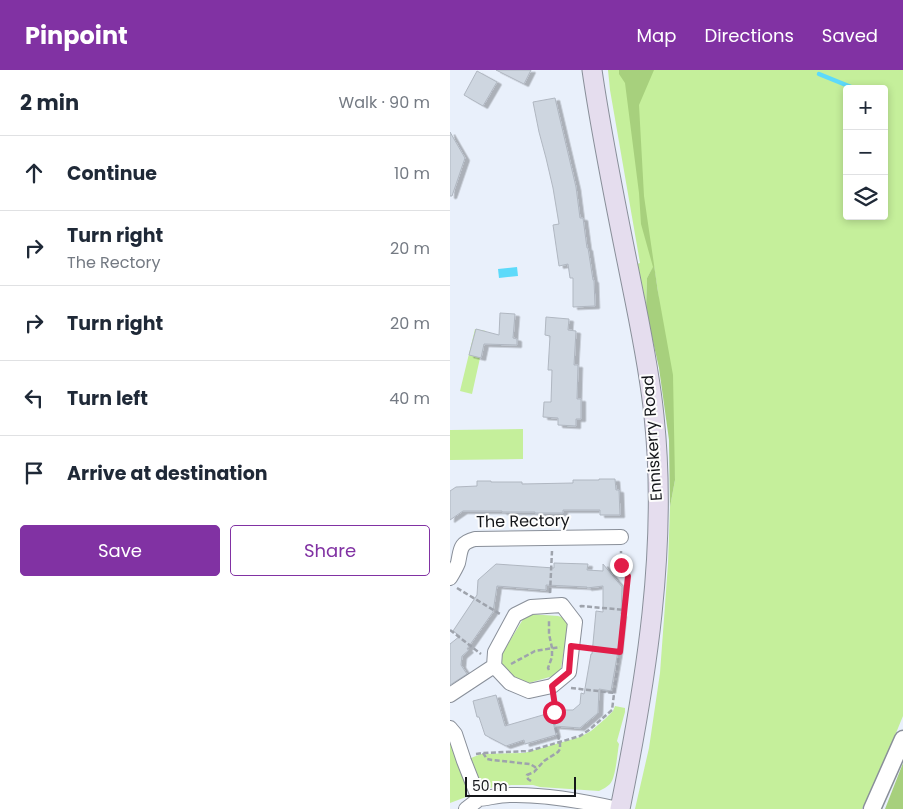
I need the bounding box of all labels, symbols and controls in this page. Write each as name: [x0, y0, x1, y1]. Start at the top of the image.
text: Pinpoint: [25, 19, 128, 52]
text: Map: [637, 23, 676, 48]
text: Directions: [704, 23, 794, 48]
text: Saved: [822, 23, 878, 48]
map controls: [843, 85, 888, 220]
button: +: [843, 85, 888, 130]
text: 2 min: [20, 88, 79, 117]
text: Walk · 90 m: [339, 91, 430, 114]
button: −: [843, 130, 888, 175]
icon: ahead: [20, 159, 48, 187]
text: Continue: [67, 160, 157, 187]
text: 10 m: [394, 162, 430, 185]
button: layers: [843, 175, 888, 220]
text: Turn right: [67, 222, 163, 249]
icon: right: [20, 234, 48, 262]
text: 20 m: [390, 237, 430, 260]
text: The Rectory: [67, 251, 161, 274]
icon: right: [20, 309, 48, 337]
text: Turn right: [67, 310, 163, 337]
text: 20 m: [390, 312, 430, 335]
street label: Enniskerry Road: [636, 374, 668, 502]
icon: left: [20, 384, 48, 412]
text: Turn left: [67, 385, 148, 412]
text: 40 m: [389, 387, 430, 410]
icon: arrive: [20, 459, 48, 487]
text: Arrive at destination: [67, 460, 268, 487]
street label: The Rectory: [476, 509, 570, 533]
button: Save: [20, 525, 220, 576]
button: Share: [230, 525, 430, 576]
route end: [610, 554, 633, 577]
route start: [543, 701, 566, 724]
scale bar: [465, 774, 576, 797]
text: 50 m: [472, 776, 508, 796]

